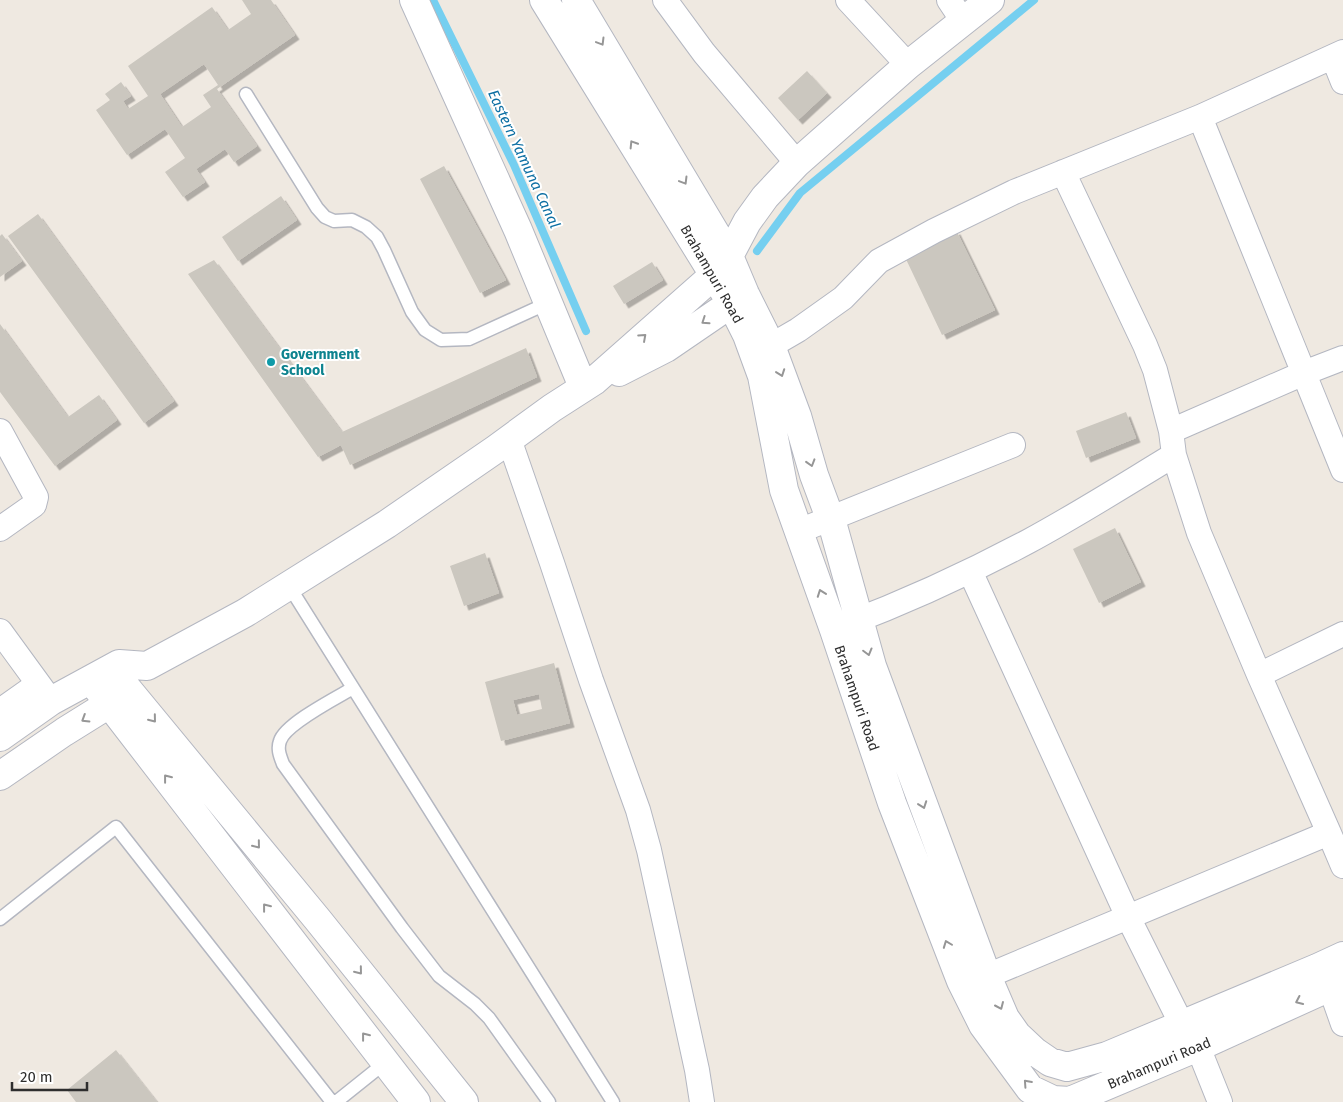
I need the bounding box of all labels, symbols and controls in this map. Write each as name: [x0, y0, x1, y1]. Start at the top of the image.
one-way arrow: [594, 36, 604, 45]
water label: Eastern Yamuna Canal: [484, 87, 564, 231]
one-way arrow: [629, 141, 639, 150]
one-way arrow: [678, 176, 688, 185]
street label: Brahampuri Road: [677, 222, 747, 326]
one-way arrow: [701, 315, 710, 325]
one-way arrow: [638, 334, 647, 343]
place label: Government School: [281, 346, 360, 379]
marker: Government School: [265, 356, 277, 368]
one-way arrow: [775, 368, 785, 377]
one-way arrow: [805, 459, 815, 467]
one-way arrow: [816, 589, 826, 598]
street label: Brahampuri Road: [830, 643, 883, 753]
one-way arrow: [862, 648, 872, 656]
one-way arrow: [81, 712, 90, 722]
one-way arrow: [148, 713, 156, 722]
one-way arrow: [165, 775, 173, 784]
one-way arrow: [917, 800, 927, 809]
one-way arrow: [251, 839, 259, 848]
one-way arrow: [264, 904, 272, 913]
one-way arrow: [942, 940, 952, 948]
one-way arrow: [353, 965, 362, 975]
one-way arrow: [1295, 995, 1304, 1006]
one-way arrow: [993, 1001, 1004, 1010]
one-way arrow: [363, 1033, 371, 1042]
street label: Brahampuri Road: [1105, 1034, 1213, 1093]
scale bar: [12, 1060, 88, 1092]
text: 20 m: [20, 1068, 53, 1086]
one-way arrow: [1024, 1080, 1033, 1089]

